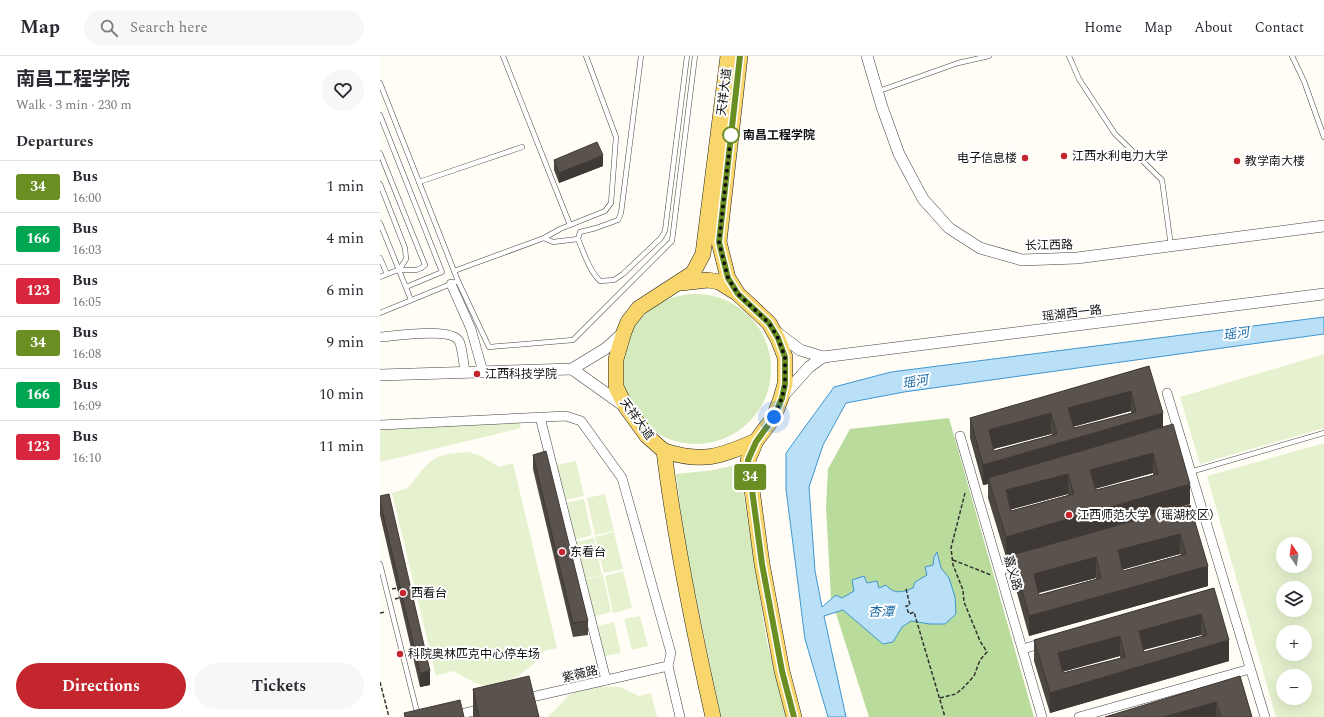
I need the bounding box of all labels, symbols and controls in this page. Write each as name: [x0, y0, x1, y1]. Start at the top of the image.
search box: [84, 10, 364, 46]
text: Map: [20, 13, 60, 42]
text: Search here: [130, 16, 208, 39]
icon: search: [98, 17, 120, 39]
text: Home: [1084, 17, 1122, 38]
text: Map: [1144, 17, 1172, 38]
text: About: [1194, 17, 1233, 38]
text: Contact: [1255, 17, 1304, 38]
text: 南昌工程学院: [16, 65, 130, 94]
street label: 天祥大道: [712, 67, 737, 117]
button: heart: [322, 69, 364, 111]
text: Walk · 3 min · 230 m: [16, 95, 132, 115]
marker: 南昌工程学院: [722, 126, 740, 144]
place label: 南昌工程学院: [743, 126, 815, 145]
text: Departures: [16, 130, 94, 153]
place label: 江西水利电力大学: [1072, 147, 1168, 166]
place label: 电子信息楼: [957, 149, 1017, 168]
marker: 江西水利电力大学: [1059, 151, 1069, 161]
place label: 教学南大楼: [1245, 152, 1305, 171]
marker: 电子信息楼: [1020, 153, 1030, 163]
marker: 教学南大楼: [1232, 156, 1242, 166]
text: Bus: [72, 165, 98, 188]
text: 1 min: [326, 175, 364, 198]
text: 34: [30, 176, 46, 197]
text: 16:00: [72, 188, 101, 208]
text: Bus: [72, 217, 98, 240]
text: 4 min: [326, 227, 364, 250]
text: 166: [26, 228, 50, 249]
street label: 长江西路: [1025, 236, 1073, 255]
text: 16:03: [72, 240, 101, 260]
text: Bus: [72, 269, 98, 292]
text: 6 min: [326, 279, 364, 302]
text: 123: [26, 280, 50, 301]
text: 16:05: [72, 292, 101, 312]
street label: 瑶湖西一路: [1041, 300, 1103, 327]
text: Bus: [72, 321, 98, 344]
water label: 瑶河: [1222, 322, 1253, 346]
text: 9 min: [326, 331, 364, 354]
text: 34: [30, 332, 46, 353]
text: 16:08: [72, 344, 101, 364]
place label: 江西科技学院: [485, 365, 557, 384]
marker: 江西科技学院: [472, 369, 482, 379]
water label: 瑶河: [901, 370, 933, 394]
text: Bus: [72, 373, 98, 396]
text: 10 min: [319, 383, 364, 406]
text: 166: [26, 384, 50, 405]
street label: 天祥大道: [615, 394, 658, 444]
text: 16:09: [72, 396, 101, 416]
your location: [764, 407, 784, 427]
text: Bus: [72, 425, 98, 448]
text: 11 min: [319, 435, 364, 458]
text: 123: [26, 436, 50, 457]
text: 16:10: [72, 448, 101, 468]
line badge: 34: [732, 464, 768, 490]
text: 34: [742, 466, 758, 487]
place label: 江西师范大学（瑶湖校区）: [1077, 506, 1221, 525]
marker: 江西师范大学（瑶湖校区）: [1064, 510, 1074, 520]
north arrow: [1276, 537, 1312, 573]
map controls: [1276, 537, 1312, 705]
place label: 东看台: [570, 543, 606, 562]
marker: 东看台: [557, 547, 567, 557]
street label: 嘉义路: [998, 553, 1027, 593]
button: layers: [1276, 581, 1312, 617]
place label: 西看台: [411, 584, 447, 603]
marker: 西看台: [398, 588, 408, 598]
water label: 杏潭: [868, 602, 896, 622]
button: +: [1276, 625, 1312, 661]
place label: 科院奥林匹克中心停车场: [408, 645, 540, 664]
marker: 科院奥林匹克中心停车场: [395, 649, 405, 659]
street label: 紫薇路: [560, 661, 600, 688]
button: Directions: [16, 663, 186, 709]
button: Tickets: [194, 663, 364, 709]
button: −: [1276, 669, 1312, 705]

